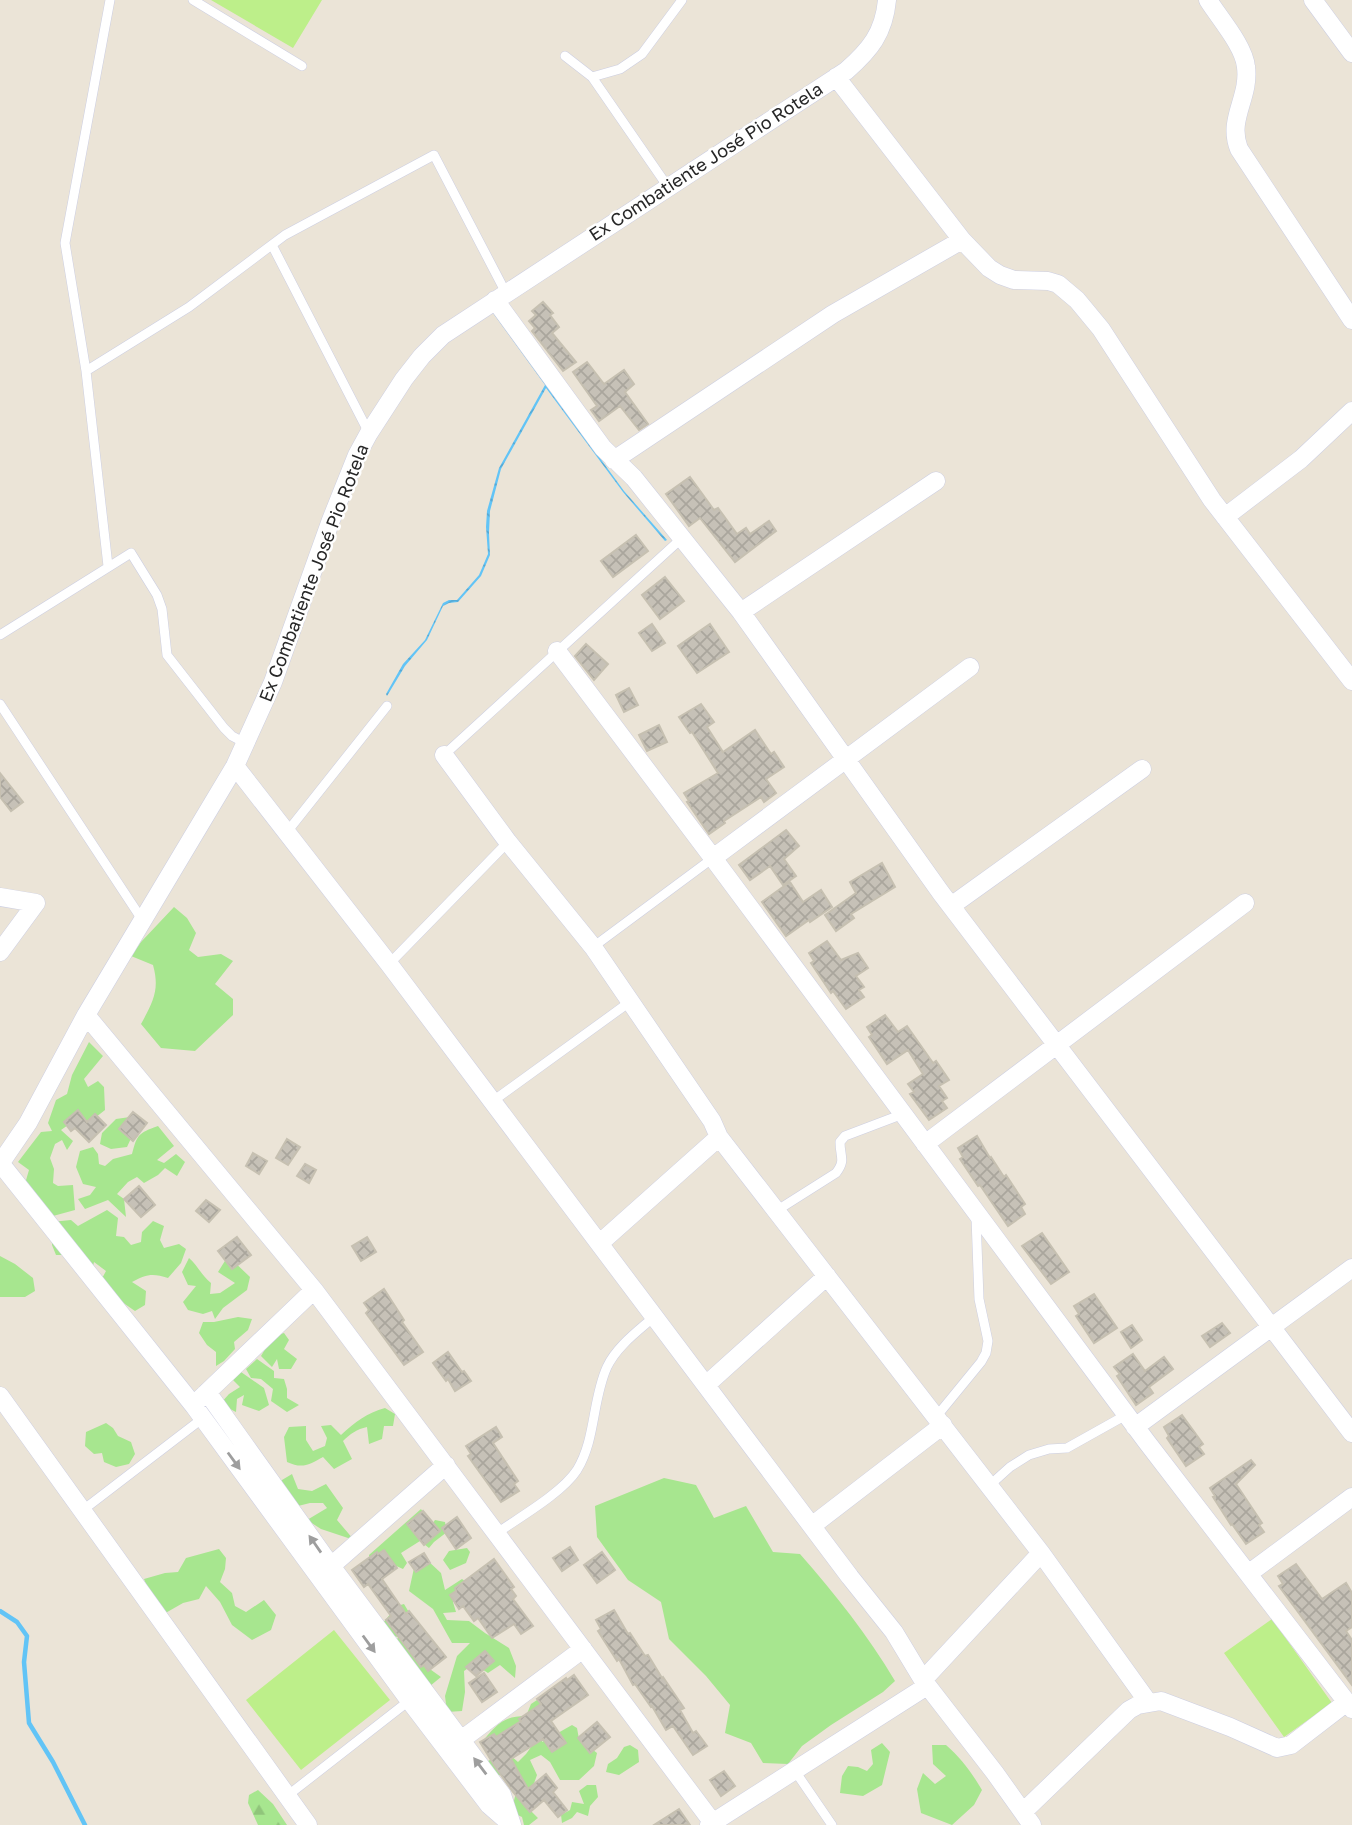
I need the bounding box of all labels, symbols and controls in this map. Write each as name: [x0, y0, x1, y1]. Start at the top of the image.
street label: Ex Combatiente José Pio Rotela: [584, 77, 827, 245]
street label: Ex Combatiente José Pio Rotela: [254, 441, 373, 705]
one-way arrow: [227, 1451, 241, 1470]
one-way arrow: [308, 1535, 322, 1553]
one-way arrow: [361, 1635, 375, 1653]
one-way arrow: [473, 1756, 487, 1775]

